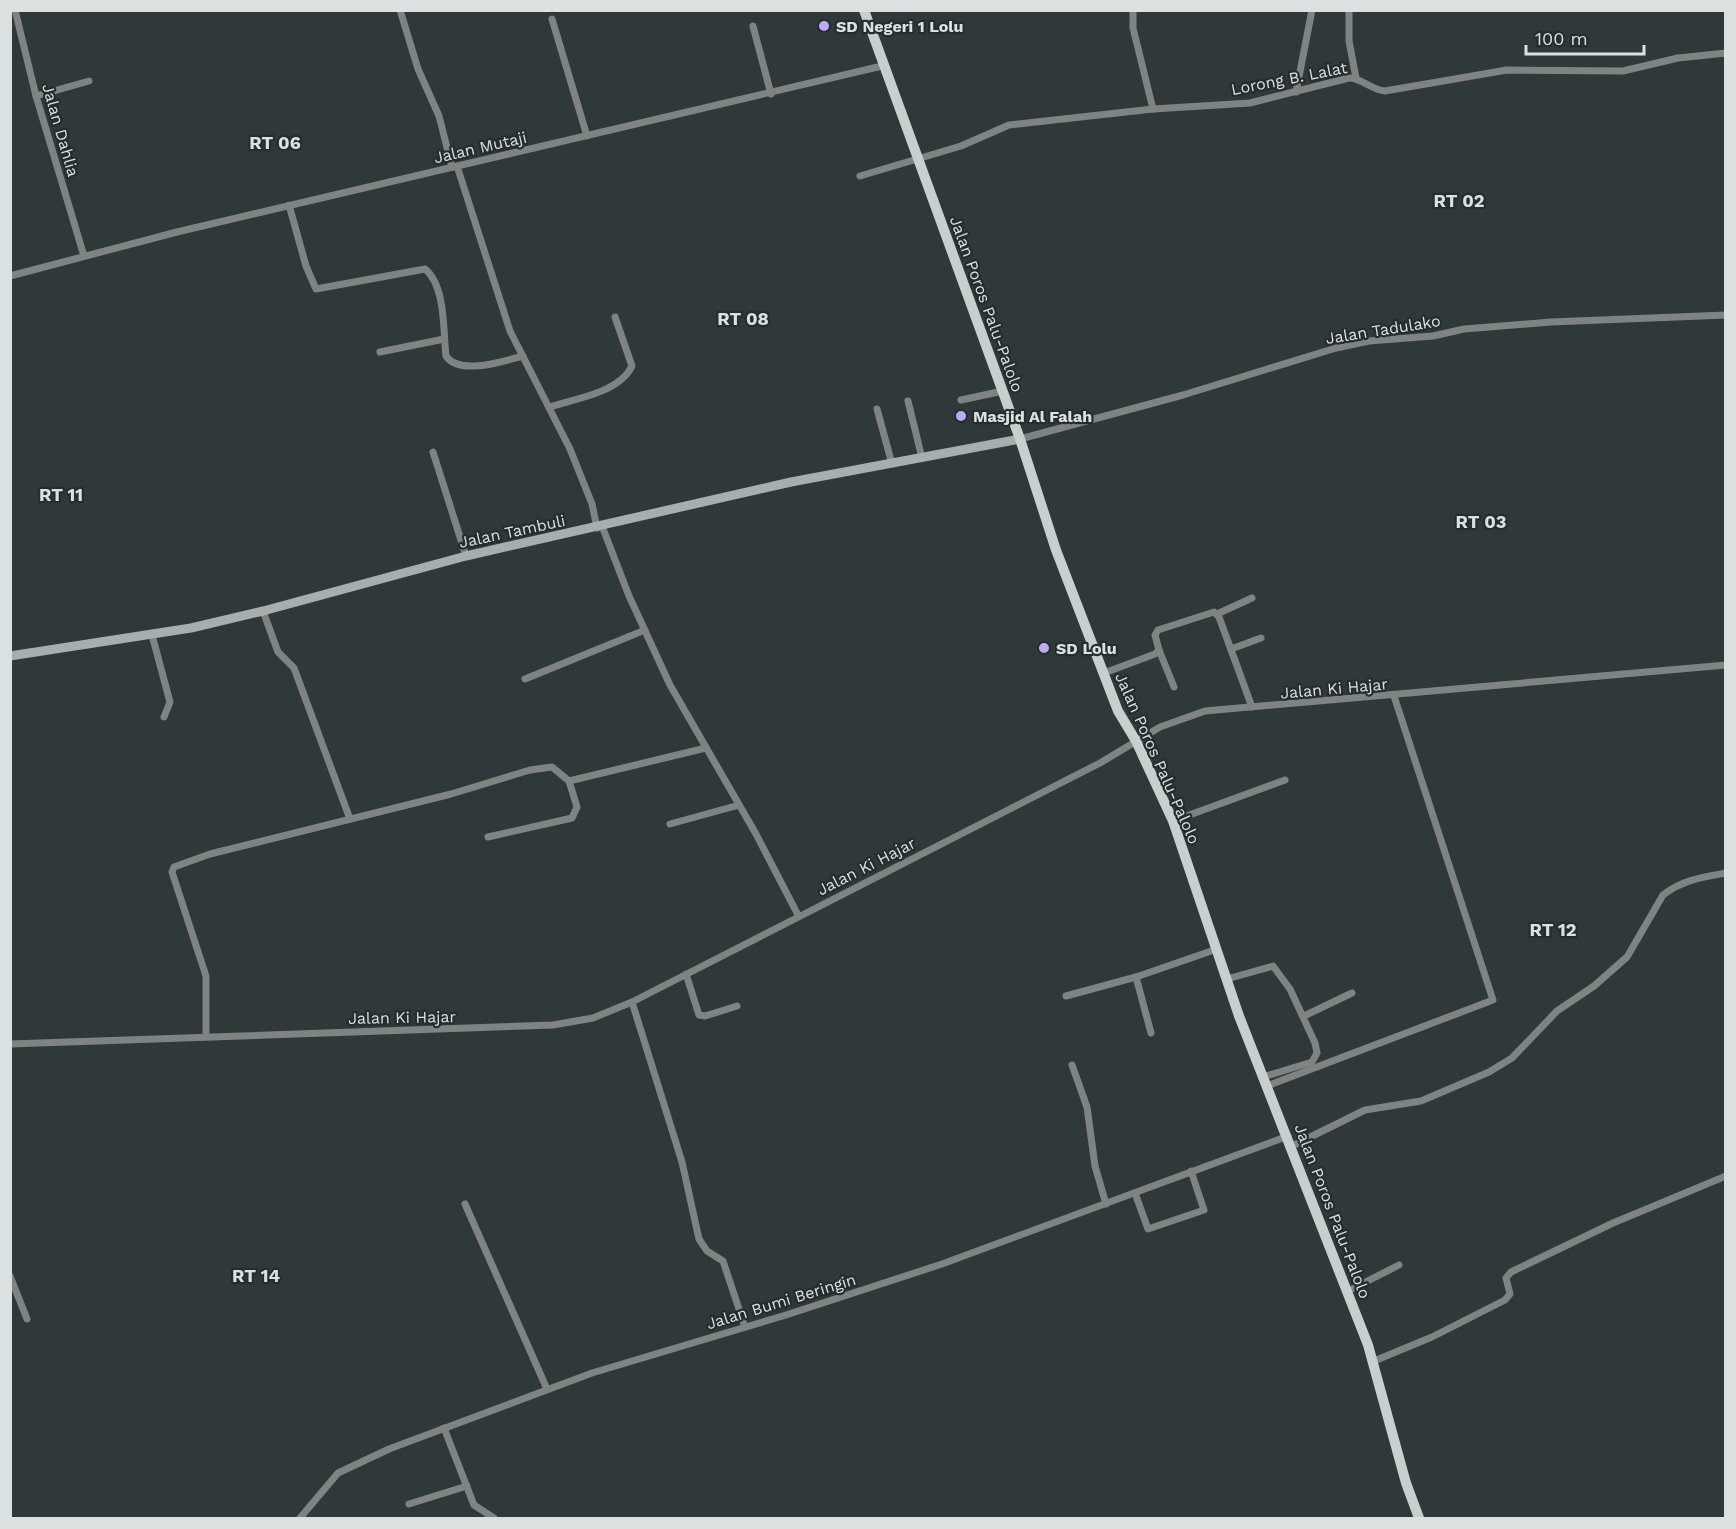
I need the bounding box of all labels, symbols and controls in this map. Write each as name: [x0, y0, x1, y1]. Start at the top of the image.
place label: SD Negeri 1 Lolu: [836, 17, 963, 36]
scale bar: [1526, 18, 1644, 56]
marker: SD Negeri 1 Lolu: [817, 19, 831, 33]
text: 100 m: [1535, 28, 1588, 49]
street label: Lorong B. Lalat: [1229, 58, 1349, 99]
street label: Jalan Dahlia: [38, 81, 83, 179]
street label: Jalan Mutaji: [432, 128, 528, 167]
district label: RT 06: [249, 132, 301, 153]
district label: RT 02: [1433, 190, 1485, 211]
street label: Jalan Poros Palu-Palolo: [946, 214, 1027, 395]
district label: RT 08: [717, 308, 769, 329]
street label: Jalan Tadulako: [1324, 311, 1442, 348]
place label: Masjid Al Falah: [973, 407, 1092, 426]
marker: Masjid Al Falah: [954, 409, 968, 423]
district label: RT 11: [39, 484, 83, 505]
street label: Jalan Tambuli: [457, 511, 567, 552]
district label: RT 03: [1456, 511, 1506, 532]
place label: SD Lolu: [1056, 639, 1117, 658]
marker: SD Lolu: [1037, 641, 1051, 655]
street label: Jalan Poros Palu-Palolo: [1111, 670, 1204, 847]
street label: Jalan Ki Hajar: [1279, 674, 1389, 703]
street label: Jalan Ki Hajar: [814, 833, 919, 899]
district label: RT 12: [1529, 919, 1577, 940]
street label: Jalan Ki Hajar: [348, 1007, 457, 1028]
street label: Jalan Poros Palu-Palolo: [1290, 1121, 1375, 1301]
district label: RT 14: [232, 1265, 280, 1286]
street label: Jalan Bumi Beringin: [704, 1270, 858, 1333]

